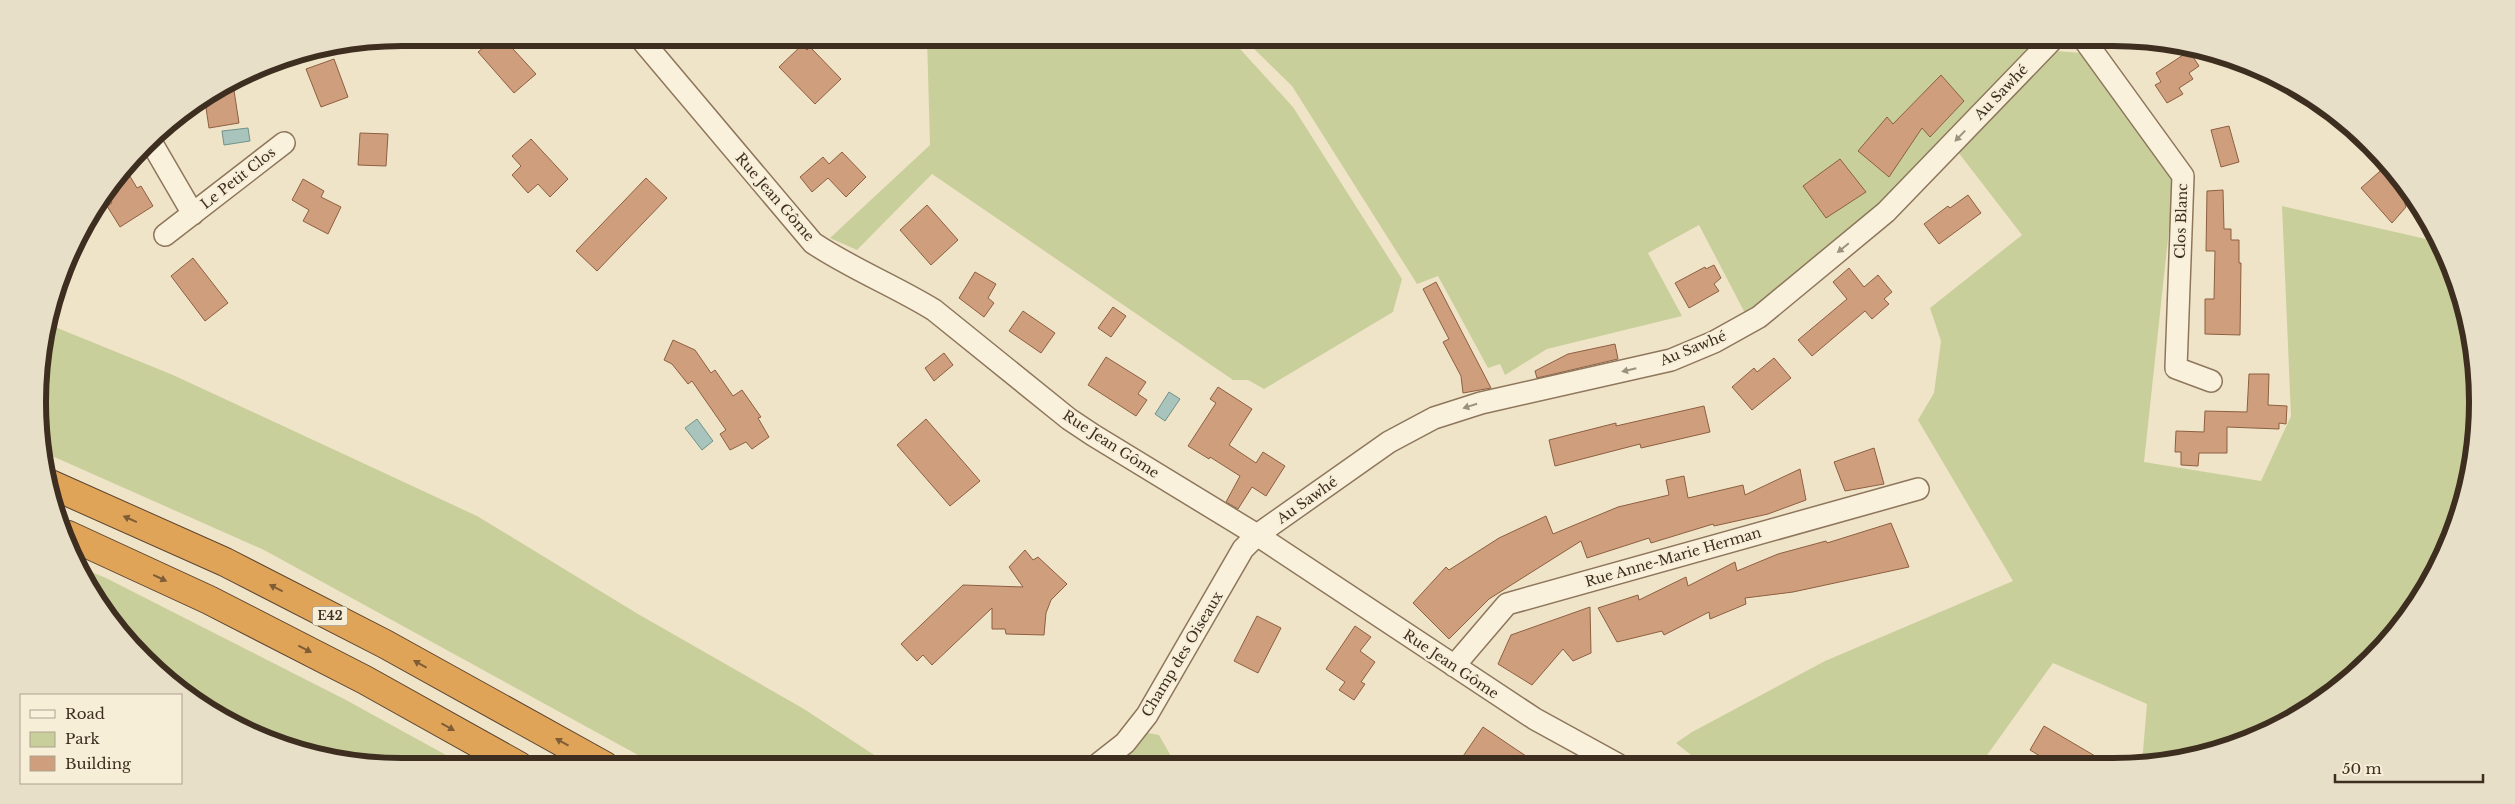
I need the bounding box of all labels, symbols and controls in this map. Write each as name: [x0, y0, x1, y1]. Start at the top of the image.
street label: Au Sawhé: [1970, 61, 2032, 124]
one-way arrow: [1954, 129, 1966, 141]
street label: Le Petit Clos: [197, 143, 279, 213]
street label: Rue Jean Gôme: [732, 149, 818, 245]
street label: Clos Blanc: [2171, 182, 2191, 259]
one-way arrow: [1836, 243, 1849, 254]
street label: Au Sawhé: [1656, 327, 1729, 370]
one-way arrow: [1621, 366, 1636, 374]
one-way arrow: [1463, 403, 1478, 411]
street label: Rue Jean Gôme: [1059, 406, 1163, 482]
street label: Au Sawhé: [1272, 473, 1341, 528]
one-way arrow: [122, 514, 137, 523]
street label: Rue Anne-Marie Herman: [1583, 523, 1764, 591]
one-way arrow: [153, 574, 167, 582]
one-way arrow: [269, 584, 283, 592]
street label: Champ des Oiseaux: [1137, 588, 1227, 720]
road number: E42: [312, 606, 348, 626]
street label: Rue Jean Gôme: [1400, 625, 1502, 703]
one-way arrow: [298, 645, 313, 653]
one-way arrow: [413, 660, 428, 668]
legend: [20, 694, 182, 784]
text: Road: [65, 704, 105, 723]
one-way arrow: [442, 722, 455, 731]
text: Park: [65, 729, 101, 748]
one-way arrow: [556, 738, 569, 747]
scale bar: [2335, 752, 2482, 784]
text: Building: [65, 754, 132, 773]
text: 50 m: [2342, 759, 2382, 778]

